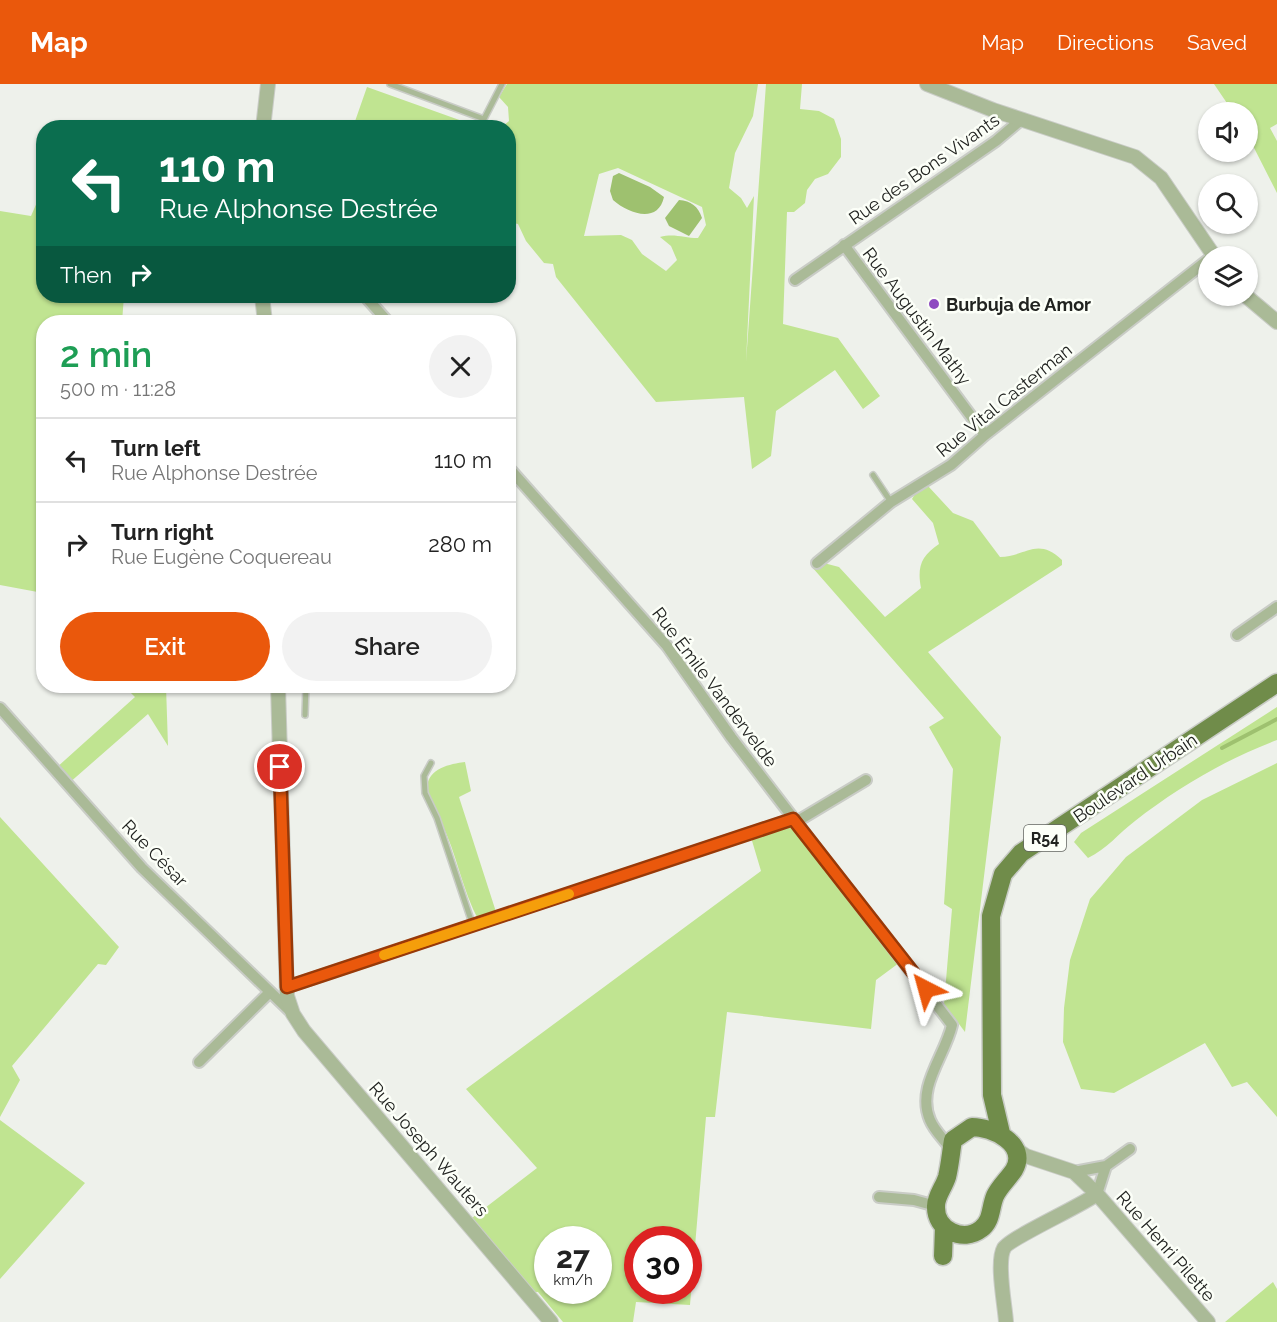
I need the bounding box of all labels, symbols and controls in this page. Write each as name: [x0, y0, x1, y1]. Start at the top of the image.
text: Map: [30, 26, 88, 59]
text: Map: [981, 30, 1024, 55]
text: Directions: [1057, 30, 1154, 55]
text: Saved: [1187, 30, 1247, 55]
map controls: [1198, 102, 1258, 306]
button: sound: [1198, 102, 1258, 162]
street label: Rue des Bons Vivants: [845, 109, 1004, 229]
text: 110 m: [159, 143, 275, 192]
icon: left: [60, 144, 138, 222]
button: search: [1198, 174, 1258, 234]
text: Rue Alphonse Destrée: [159, 193, 438, 224]
street label: Rue Augustin Mathy: [858, 243, 976, 389]
button: layers: [1198, 246, 1258, 306]
icon: right: [124, 258, 157, 291]
text: Then: [60, 262, 112, 288]
place label: Burbuja de Amor: [946, 294, 1091, 315]
marker: Burbuja de Amor: [927, 297, 941, 311]
text: 2 min: [60, 333, 152, 375]
button: close: [429, 335, 492, 398]
street label: Rue Vital Casterman: [932, 339, 1076, 461]
text: 500 m · 11:28: [60, 377, 176, 401]
text: Turn left: [111, 435, 201, 461]
icon: left: [60, 444, 93, 477]
text: 110 m: [434, 447, 492, 473]
text: Rue Alphonse Destrée: [111, 461, 318, 485]
text: Turn right: [111, 519, 214, 545]
icon: right: [60, 528, 93, 561]
text: 280 m: [428, 531, 492, 557]
text: Rue Eugène Coquereau: [111, 545, 332, 569]
street label: Rue Émile Vandervelde: [648, 602, 783, 771]
button: Exit: [60, 612, 270, 681]
button: Share: [282, 612, 492, 681]
street label: Boulevard Urbain: [1069, 729, 1201, 827]
pin: [254, 741, 305, 792]
icon: arrive: [263, 750, 296, 783]
street label: Rue César: [118, 815, 193, 891]
road number: R54: [1024, 825, 1066, 851]
position arrow: [894, 957, 958, 1021]
street label: Rue Joseph Wauters: [365, 1078, 493, 1221]
street label: Rue Henri Pilette: [1112, 1186, 1220, 1306]
speed limit sign: 30: [624, 1226, 702, 1304]
text: 27: [556, 1240, 590, 1275]
text: km/h: [553, 1271, 593, 1289]

